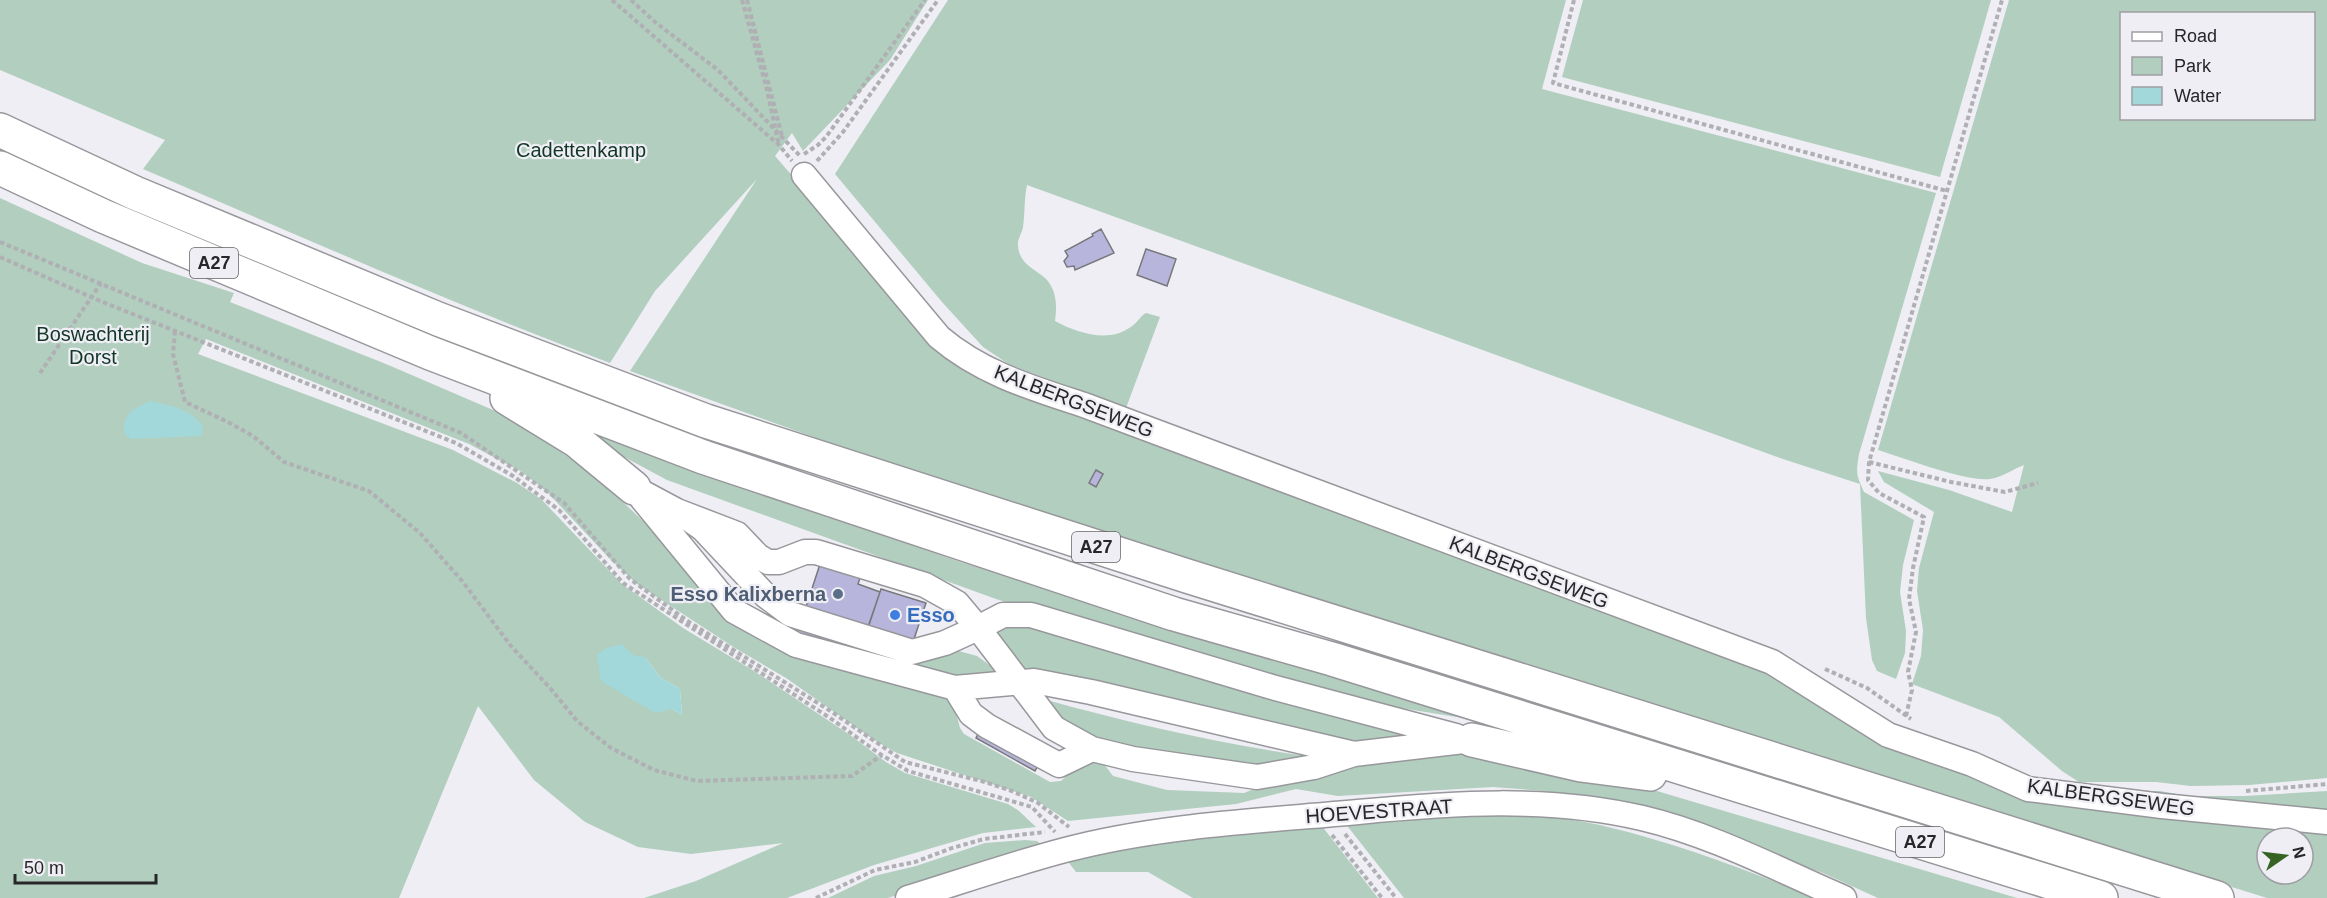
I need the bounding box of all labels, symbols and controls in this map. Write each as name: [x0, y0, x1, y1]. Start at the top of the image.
legend: [2120, 12, 2315, 120]
text: Road: [2174, 26, 2217, 46]
text: Park: [2174, 56, 2212, 76]
text: Water: [2174, 86, 2221, 106]
park label: Cadettenkamp: [516, 139, 646, 161]
road number: A27: [190, 248, 238, 278]
park label: Boswachterij Dorst: [36, 323, 150, 368]
street label: KALBERGSEWEG: [991, 360, 1157, 442]
street label: KALBERGSEWEG: [1446, 531, 1612, 613]
road number: A27: [1072, 532, 1120, 562]
place label: Esso Kalixberna: [670, 583, 827, 605]
marker: Esso Kalixberna: [831, 587, 845, 601]
place label: Esso: [907, 604, 955, 626]
marker: Esso: [888, 608, 902, 622]
street label: KALBERGSEWEG: [2026, 774, 2196, 820]
street label: HOEVESTRAAT: [1305, 795, 1453, 827]
north arrow: [2255, 826, 2315, 886]
road number: A27: [1896, 827, 1944, 857]
text: N: [2289, 845, 2309, 860]
scale bar: [15, 847, 156, 885]
text: 50 m: [24, 858, 64, 878]

